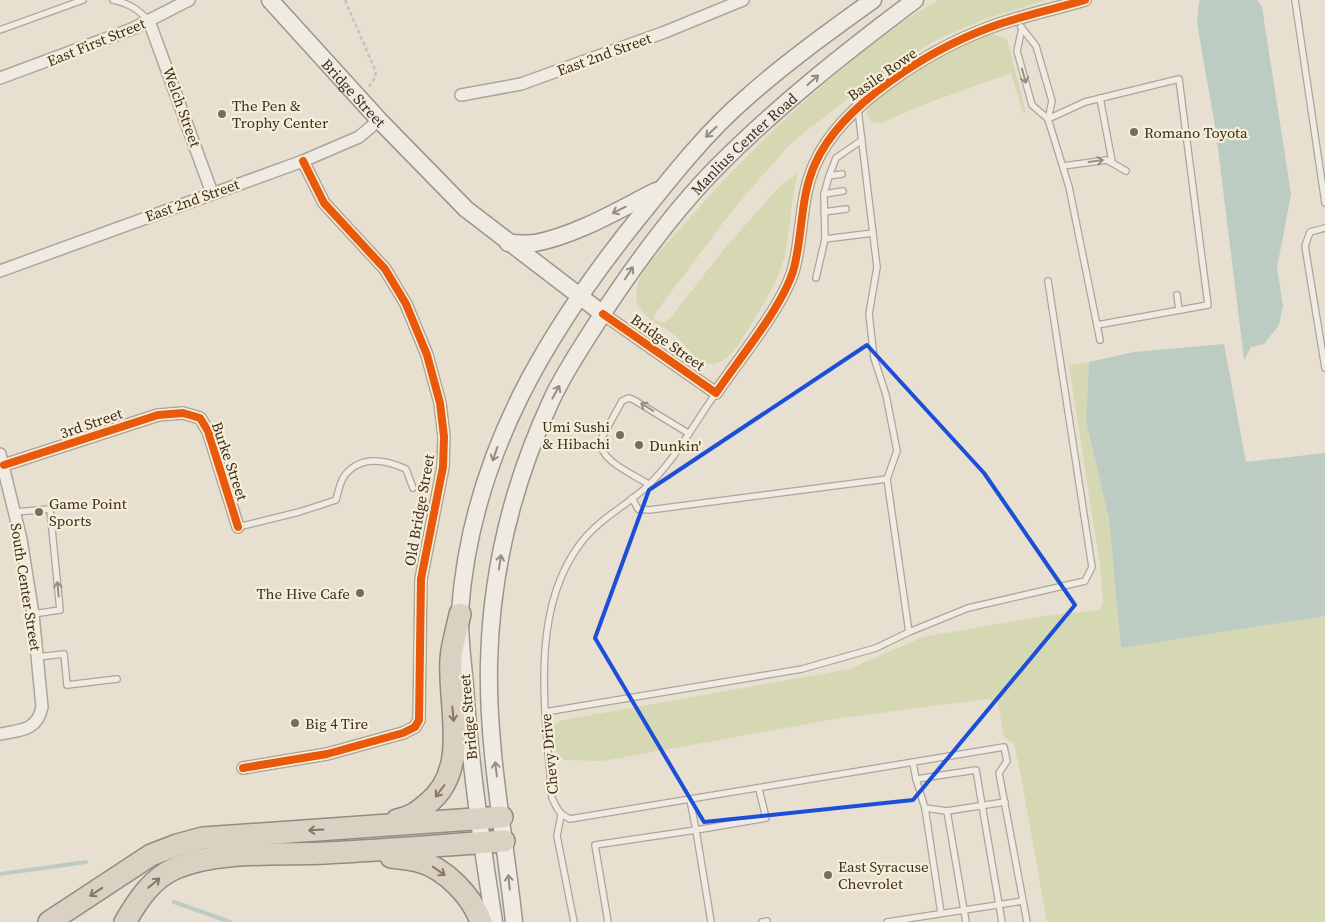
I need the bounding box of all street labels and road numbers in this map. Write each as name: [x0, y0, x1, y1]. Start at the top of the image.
street label: East First Street: [44, 13, 148, 71]
street label: East 2nd Street: [554, 27, 654, 81]
street label: Basile Rowe: [843, 42, 921, 106]
street label: Bridge Street: [317, 54, 391, 132]
street label: Welch Street: [158, 64, 206, 150]
street label: Manlius Center Road: [686, 87, 802, 199]
street label: East 2nd Street: [142, 173, 242, 227]
street label: Bridge Street: [627, 309, 709, 375]
street label: 3rd Street: [57, 403, 125, 443]
street label: Burke Street: [207, 419, 253, 503]
street label: Old Bridge Street: [399, 452, 439, 568]
street label: South Center Street: [6, 522, 46, 653]
street label: Bridge Street: [454, 673, 482, 761]
street label: Chevy Drive: [535, 712, 563, 795]

